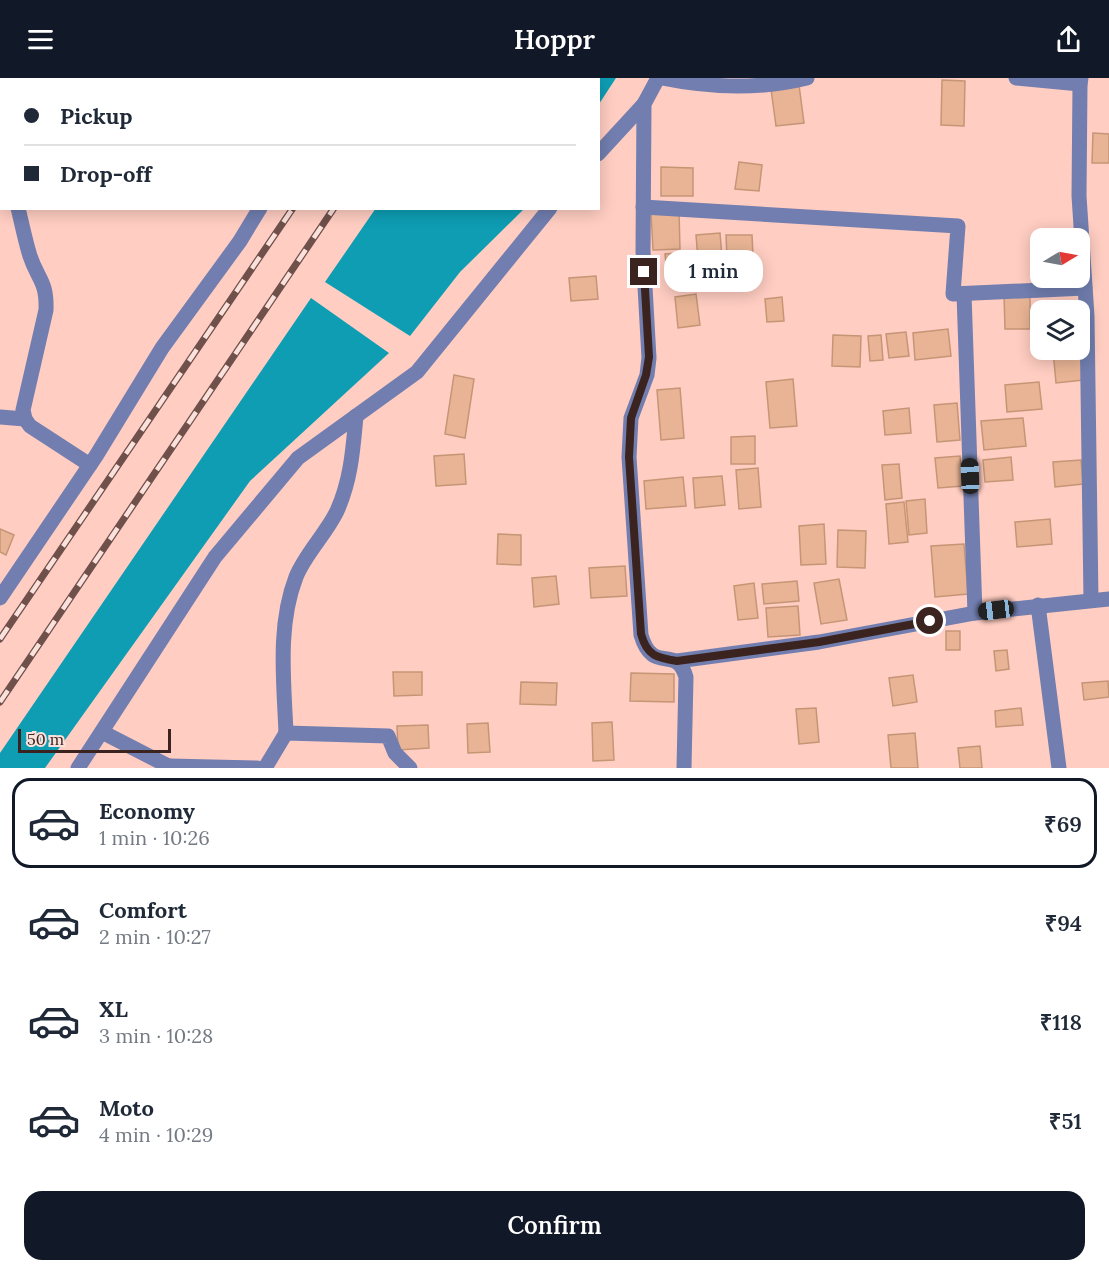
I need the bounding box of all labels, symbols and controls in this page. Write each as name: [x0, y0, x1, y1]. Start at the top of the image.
text: Hoppr: [514, 22, 595, 56]
icon: menu: [24, 23, 57, 56]
icon: share: [1052, 23, 1085, 56]
text: Pickup: [60, 102, 133, 130]
text: Drop-off: [60, 160, 152, 188]
north arrow: [1030, 228, 1090, 288]
map controls: [1030, 228, 1090, 360]
callout: 1 min: [665, 251, 764, 293]
route end: [630, 258, 657, 285]
text: 1 min: [688, 258, 739, 283]
button: layers: [1030, 300, 1090, 360]
car: [960, 458, 980, 494]
car: [977, 599, 1015, 621]
route start: [916, 607, 943, 634]
scale bar: [18, 726, 171, 754]
text: 50 m: [27, 729, 64, 749]
icon: car: [27, 796, 81, 850]
text: Economy: [99, 797, 195, 825]
text: ₹69: [1044, 810, 1082, 838]
text: 1 min · 10:26: [99, 825, 210, 850]
icon: car: [27, 895, 81, 949]
text: Comfort: [99, 896, 187, 924]
text: ₹94: [1045, 909, 1082, 937]
text: 2 min · 10:27: [99, 924, 211, 949]
icon: car: [27, 994, 81, 1048]
text: XL: [99, 995, 128, 1023]
text: ₹118: [1040, 1008, 1082, 1036]
text: 3 min · 10:28: [99, 1023, 213, 1048]
icon: car: [27, 1093, 81, 1147]
text: Moto: [99, 1094, 154, 1122]
text: ₹51: [1049, 1107, 1082, 1135]
text: 4 min · 10:29: [99, 1122, 213, 1147]
button: Confirm: [24, 1191, 1085, 1260]

